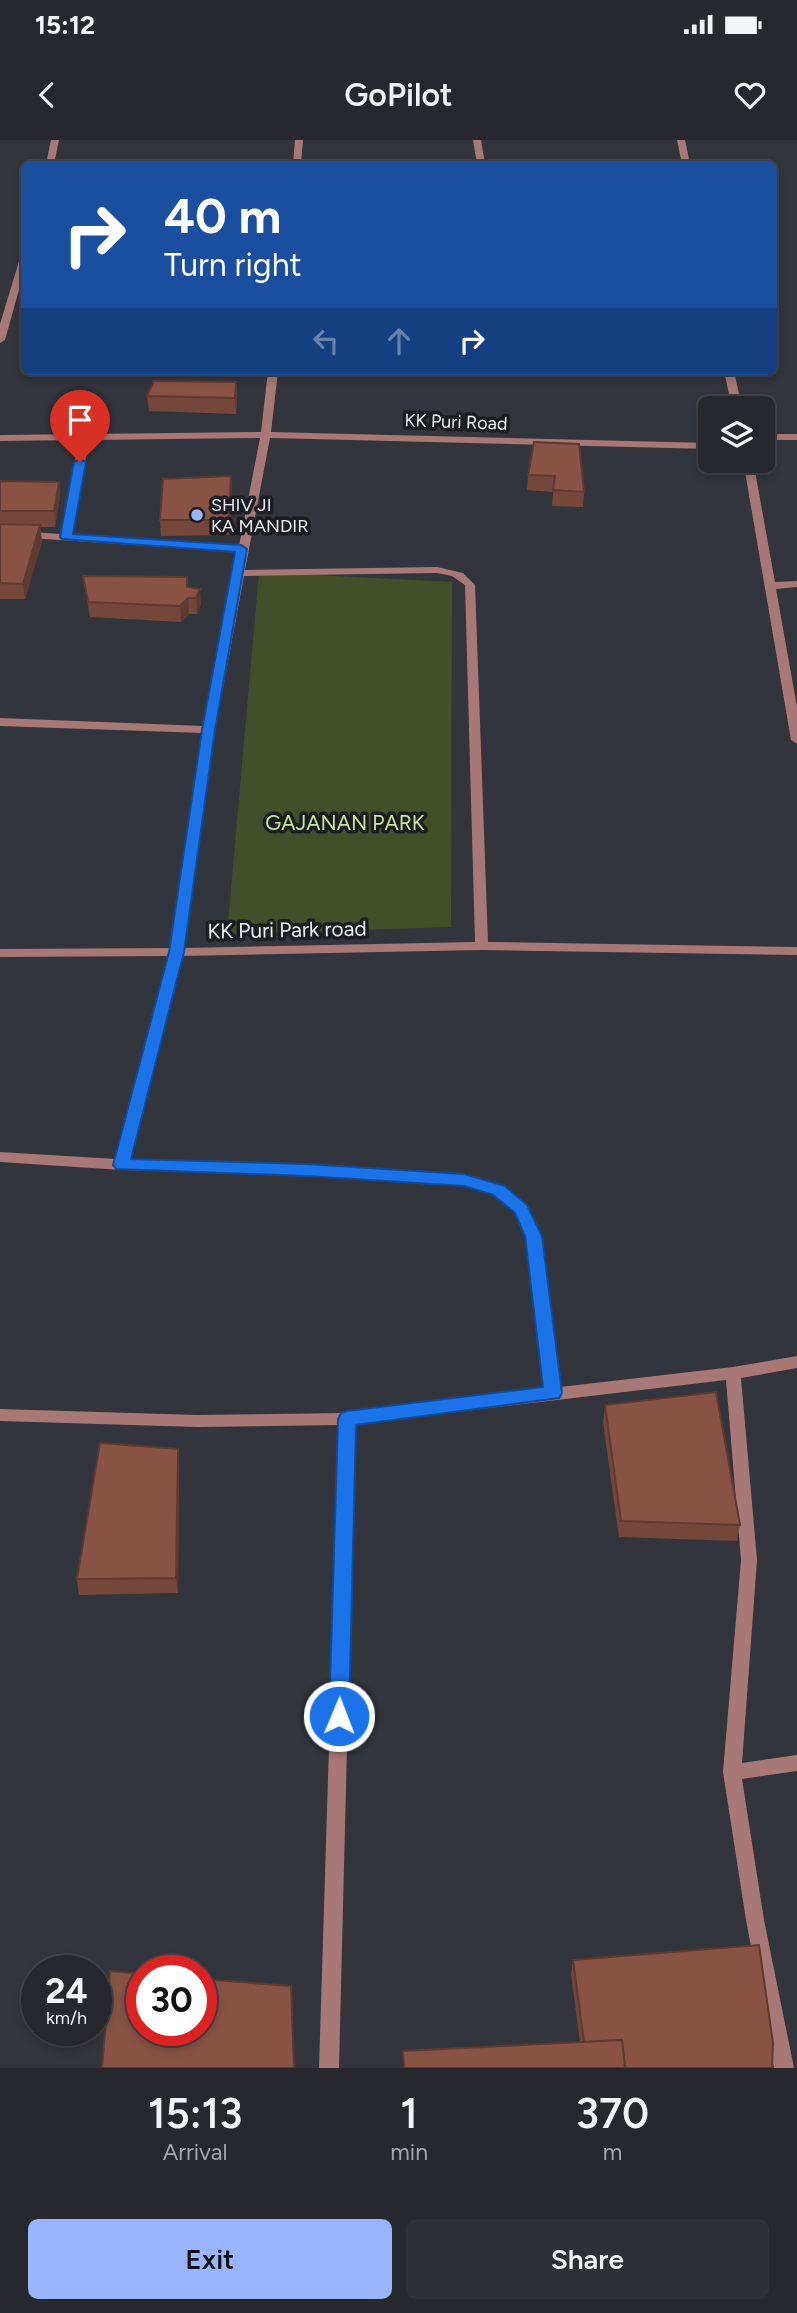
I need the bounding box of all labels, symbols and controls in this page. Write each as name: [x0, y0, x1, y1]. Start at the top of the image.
text: 15:12: [35, 9, 95, 41]
icon: back: [28, 76, 66, 114]
text: GoPilot: [344, 76, 453, 114]
icon: heart: [731, 76, 769, 114]
text: 40 m: [164, 186, 281, 245]
icon: right: [49, 189, 140, 280]
text: Turn right: [164, 246, 302, 284]
icon: left: [307, 322, 345, 360]
icon: ahead: [380, 322, 418, 360]
icon: right: [453, 322, 491, 360]
pin: [50, 390, 110, 462]
map controls: [698, 396, 775, 473]
button: layers: [698, 396, 775, 473]
icon: arrive: [61, 401, 99, 439]
street label: KK Puri Road: [404, 409, 508, 435]
place label: SHIV JI KA MANDIR: [211, 494, 309, 537]
marker: SHIV JI KA MANDIR: [189, 507, 205, 523]
park label: GAJANAN PARK: [265, 810, 425, 835]
street label: KK Puri Park road: [207, 916, 367, 943]
position arrow: [302, 1679, 376, 1753]
speed limit sign: 30: [126, 1955, 217, 2046]
text: 24: [45, 1970, 88, 2012]
text: km/h: [46, 2007, 87, 2029]
text: 15:13: [148, 2088, 242, 2139]
text: 1: [400, 2088, 418, 2139]
text: 370: [576, 2088, 649, 2139]
text: Arrival: [163, 2138, 228, 2166]
text: min: [390, 2138, 428, 2166]
text: m: [603, 2138, 622, 2166]
button: Exit: [28, 2219, 392, 2299]
button: Share: [406, 2219, 769, 2299]

